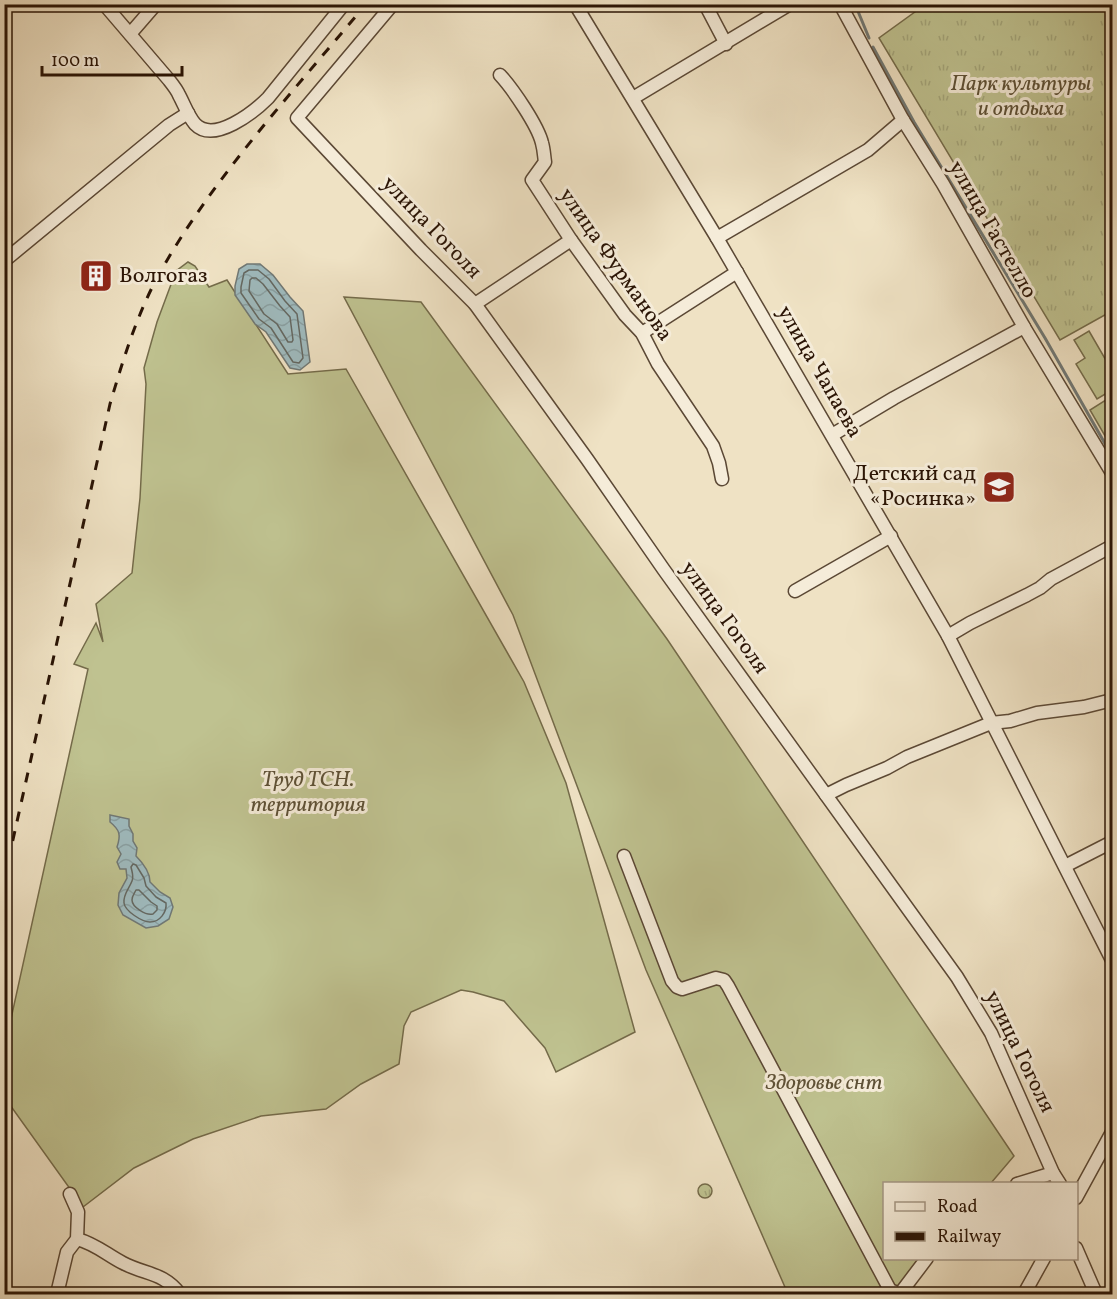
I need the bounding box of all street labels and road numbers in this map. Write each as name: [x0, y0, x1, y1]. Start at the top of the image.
street label: улица Гастелло: [940, 155, 1044, 305]
street label: улица Гоголя: [374, 169, 488, 287]
street label: улица Фурманова: [550, 182, 680, 348]
street label: улица Чапаева: [769, 300, 870, 444]
street label: улица Гоголя: [672, 555, 776, 681]
street label: улица Гоголя: [976, 986, 1062, 1118]

